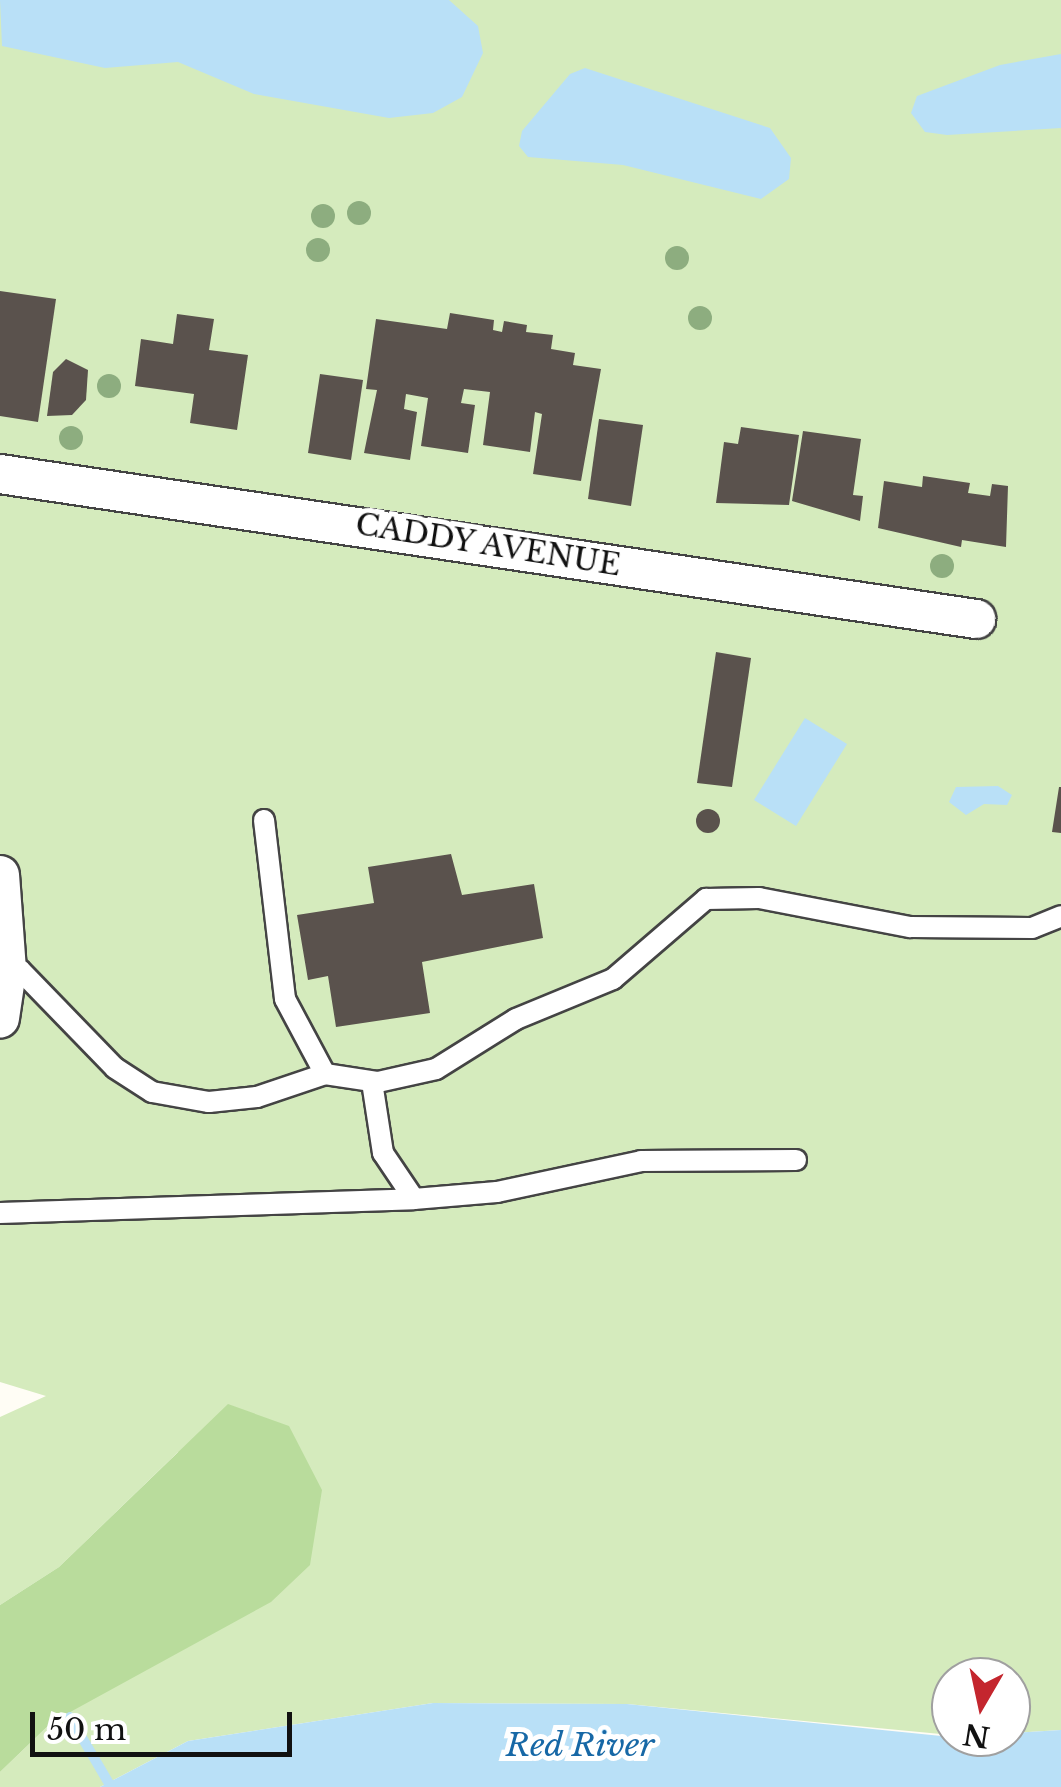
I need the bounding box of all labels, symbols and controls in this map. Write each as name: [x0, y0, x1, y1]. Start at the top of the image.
street label: CADDY AVENUE: [352, 506, 624, 584]
north arrow: [931, 1657, 1031, 1757]
scale bar: [35, 1692, 298, 1754]
text: 50 m: [47, 1711, 126, 1748]
text: N: [961, 1716, 992, 1754]
water label: Red River: [505, 1726, 655, 1764]

